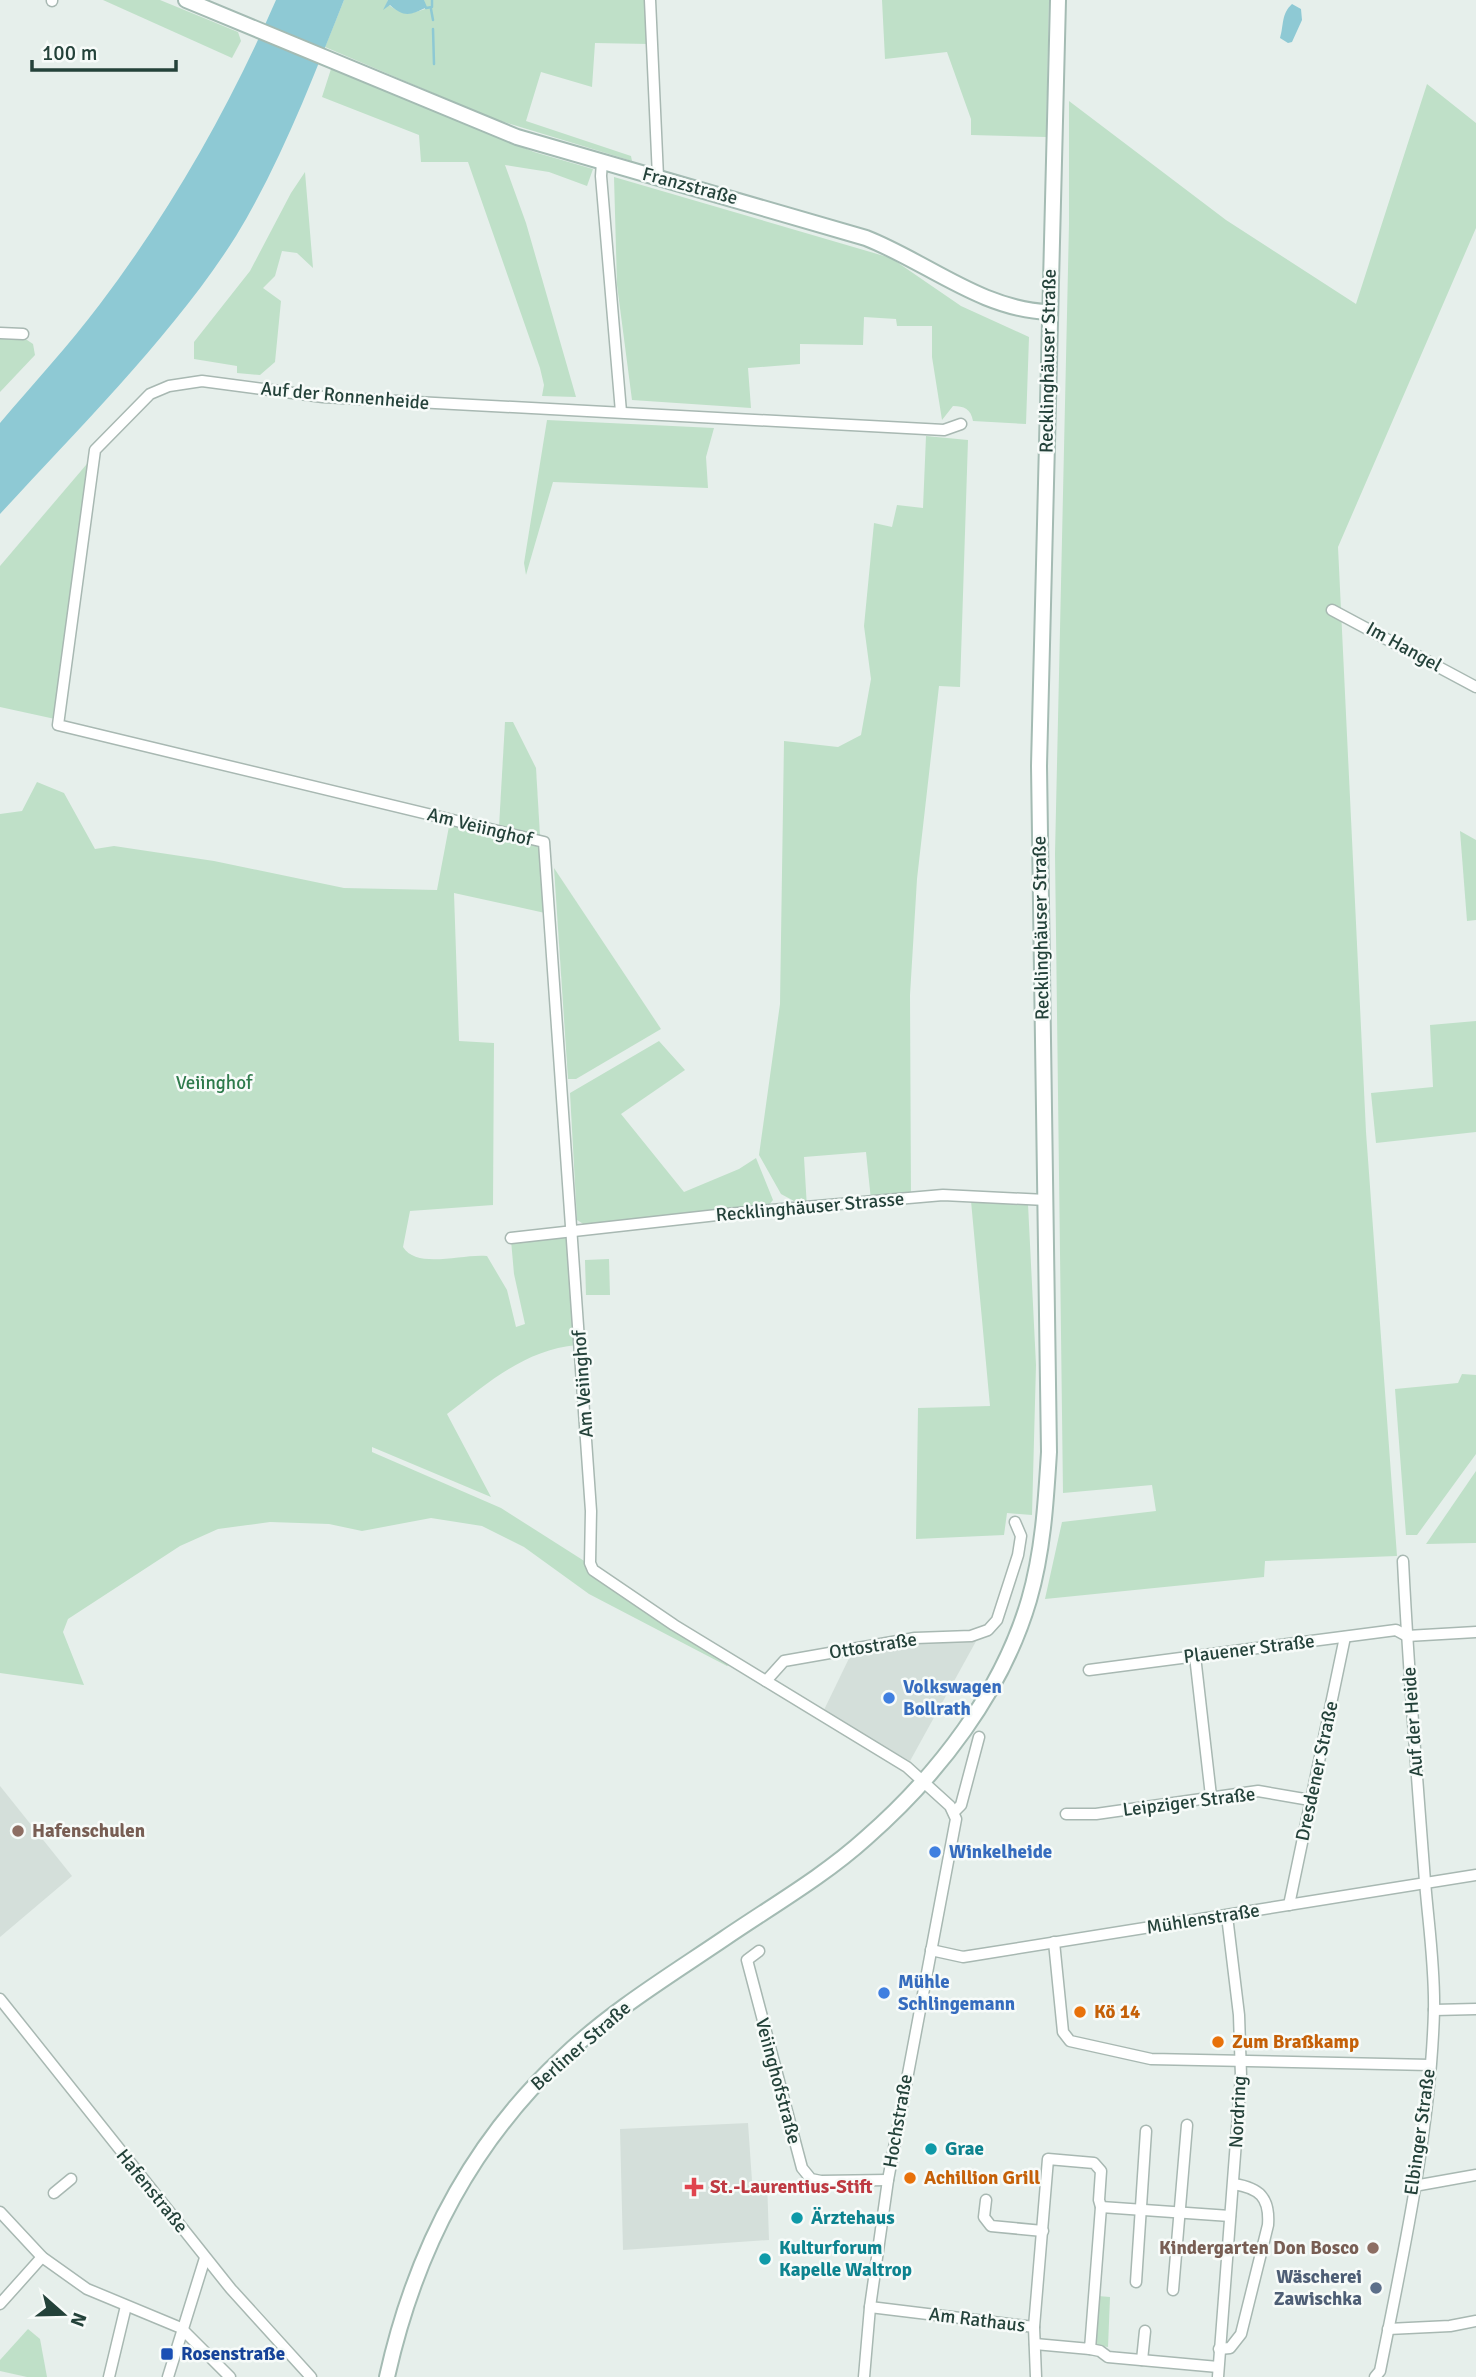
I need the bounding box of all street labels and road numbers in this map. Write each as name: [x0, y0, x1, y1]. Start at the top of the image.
street label: Franzstraße: [640, 162, 740, 210]
street label: Recklinghäuser Straße: [1034, 269, 1062, 453]
street label: Auf der Ronnenheide: [260, 377, 430, 415]
street label: Im Hangel: [1362, 616, 1446, 678]
street label: Am Veiinghof: [425, 802, 537, 852]
street label: Recklinghäuser Straße: [1027, 836, 1055, 1020]
street label: Recklinghäuser Strasse: [715, 1187, 905, 1227]
street label: Am Veiinghof: [567, 1328, 599, 1438]
street label: Ottostraße: [827, 1627, 919, 1665]
street label: Plauener Straße: [1182, 1629, 1316, 1669]
street label: Auf der Heide: [1397, 1666, 1429, 1778]
street label: Dresdener Straße: [1290, 1699, 1344, 1843]
street label: Leipziger Straße: [1121, 1782, 1257, 1822]
street label: Mühlenstraße: [1145, 1898, 1261, 1940]
street label: Berliner Straße: [526, 1996, 636, 2096]
street label: Veiinghofstraße: [750, 2015, 806, 2147]
street label: Elbinger Straße: [1399, 2067, 1441, 2197]
street label: Hochstraße: [878, 2072, 918, 2170]
street label: Nordring: [1224, 2075, 1252, 2149]
street label: Hafenstraße: [111, 2144, 193, 2238]
street label: Am Rathaus: [927, 2302, 1027, 2338]

